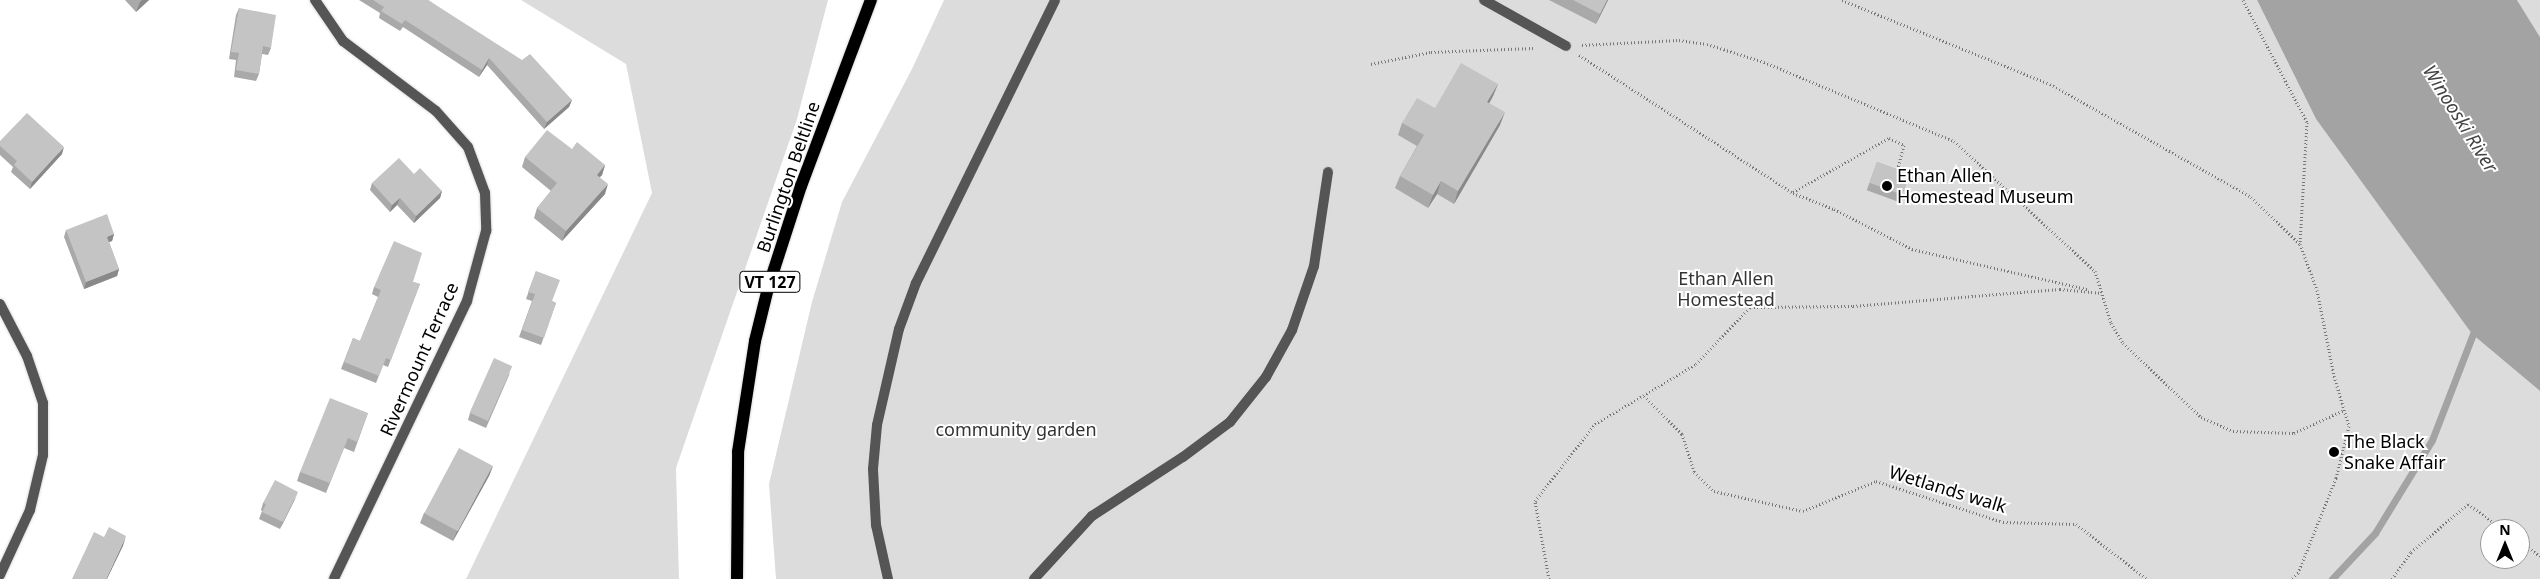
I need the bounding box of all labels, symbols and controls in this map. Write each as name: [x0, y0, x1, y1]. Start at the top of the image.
water label: Winooski River: [2418, 61, 2502, 177]
street label: Burlington Beltline: [752, 99, 824, 255]
place label: Ethan Allen Homestead Museum: [1897, 165, 2074, 208]
marker: Ethan Allen Homestead Museum: [1881, 180, 1893, 192]
road number: VT 127: [739, 268, 801, 296]
park label: Ethan Allen Homestead: [1677, 268, 1775, 310]
street label: Rivermount Terrace: [375, 279, 463, 439]
park label: community garden: [935, 418, 1097, 440]
place label: The Black Snake Affair: [2344, 431, 2446, 474]
marker: The Black Snake Affair: [2328, 446, 2340, 458]
street label: Wetlands walk: [1887, 461, 2009, 517]
north arrow: [2480, 519, 2530, 569]
text: N: [2499, 520, 2511, 539]

